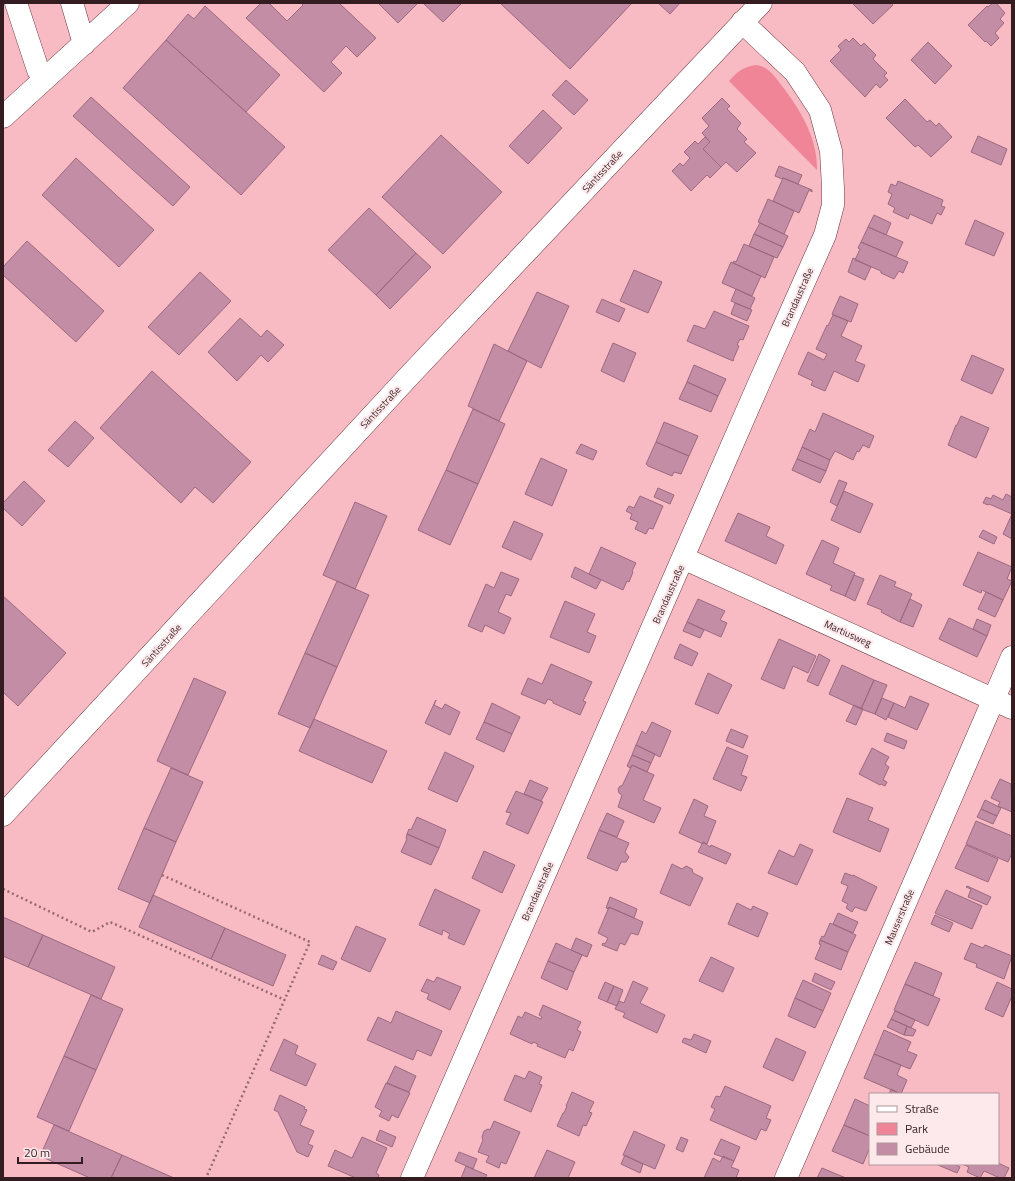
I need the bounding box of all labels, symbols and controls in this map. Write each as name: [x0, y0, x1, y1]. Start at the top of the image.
street label: Säntisstraße: [579, 147, 626, 196]
street label: Brandaustraße: [778, 265, 817, 329]
street label: Säntisstraße: [357, 383, 404, 432]
street label: Brandaustraße: [649, 562, 688, 626]
street label: Martiusweg: [822, 616, 874, 651]
street label: Säntisstraße: [138, 620, 185, 670]
street label: Brandaustraße: [518, 859, 557, 923]
street label: Mauserstraße: [881, 887, 918, 947]
legend: [869, 1093, 999, 1165]
text: Straße: [905, 1099, 939, 1118]
text: Park: [905, 1119, 928, 1138]
scale bar: [18, 1139, 82, 1165]
text: Gebäude: [905, 1139, 950, 1158]
text: 20 m: [24, 1143, 50, 1162]

